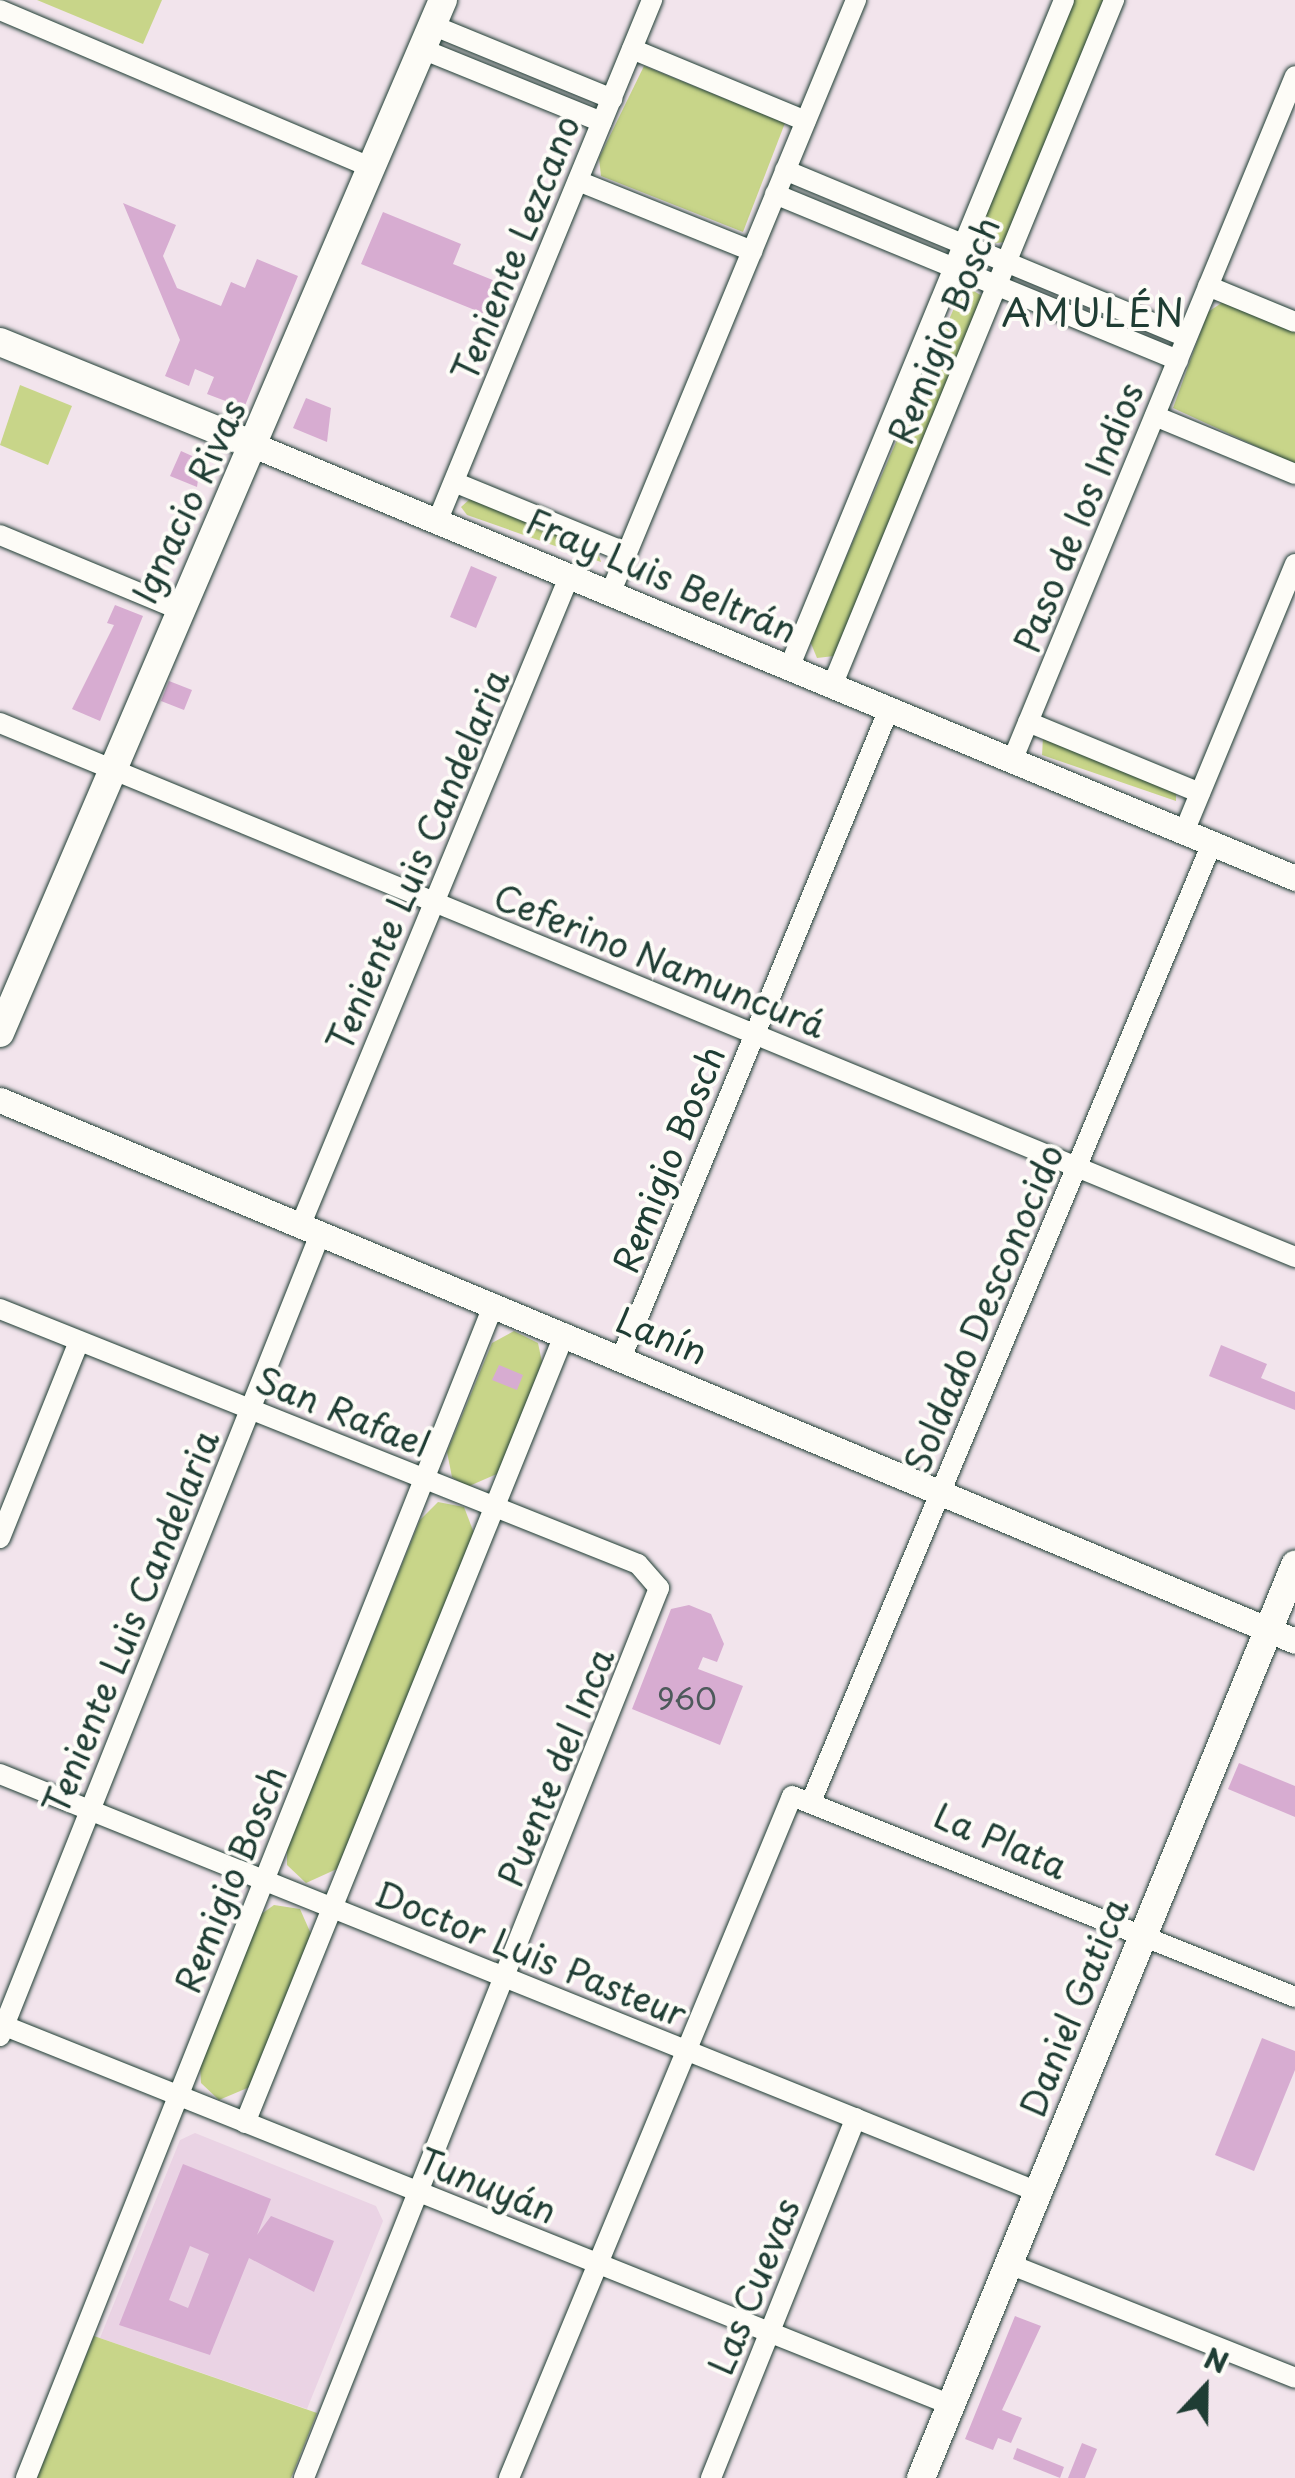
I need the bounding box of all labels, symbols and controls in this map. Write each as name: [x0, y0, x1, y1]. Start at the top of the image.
street label: Teniente Lezcano: [442, 108, 588, 388]
street label: Remigio Bosch: [878, 210, 1008, 450]
district label: AMULÉN: [1000, 289, 1188, 335]
street label: Paso de los Indios: [1004, 374, 1152, 660]
street label: Ignacio Rivas: [122, 392, 254, 610]
street label: Fray Luis Beltrán: [521, 499, 803, 651]
street label: Teniente Luis Candelaria: [317, 661, 517, 1059]
street label: Ceferino Namuncurá: [488, 874, 832, 1046]
street label: Remigio Bosch: [603, 1039, 733, 1279]
street label: Soldado Desconocido: [895, 1137, 1071, 1479]
street label: Lanín: [610, 1298, 714, 1372]
street label: San Rafael: [252, 1358, 434, 1464]
street label: Teniente Luis Candelaria: [33, 1422, 227, 1822]
street label: Puente del Inca: [487, 1640, 623, 1894]
house number: 960: [657, 1680, 717, 1716]
street label: Remigio Bosch: [165, 1759, 295, 1999]
street label: La Plata: [928, 1793, 1074, 1887]
street label: Doctor Luis Pasteur: [369, 1871, 693, 2035]
street label: Daniel Gatica: [1010, 1891, 1136, 2123]
street label: Tunuyán: [413, 2138, 563, 2232]
street label: Las Cuevas: [698, 2191, 808, 2381]
text: N: [1198, 2336, 1235, 2384]
north arrow: [1155, 2338, 1255, 2438]

